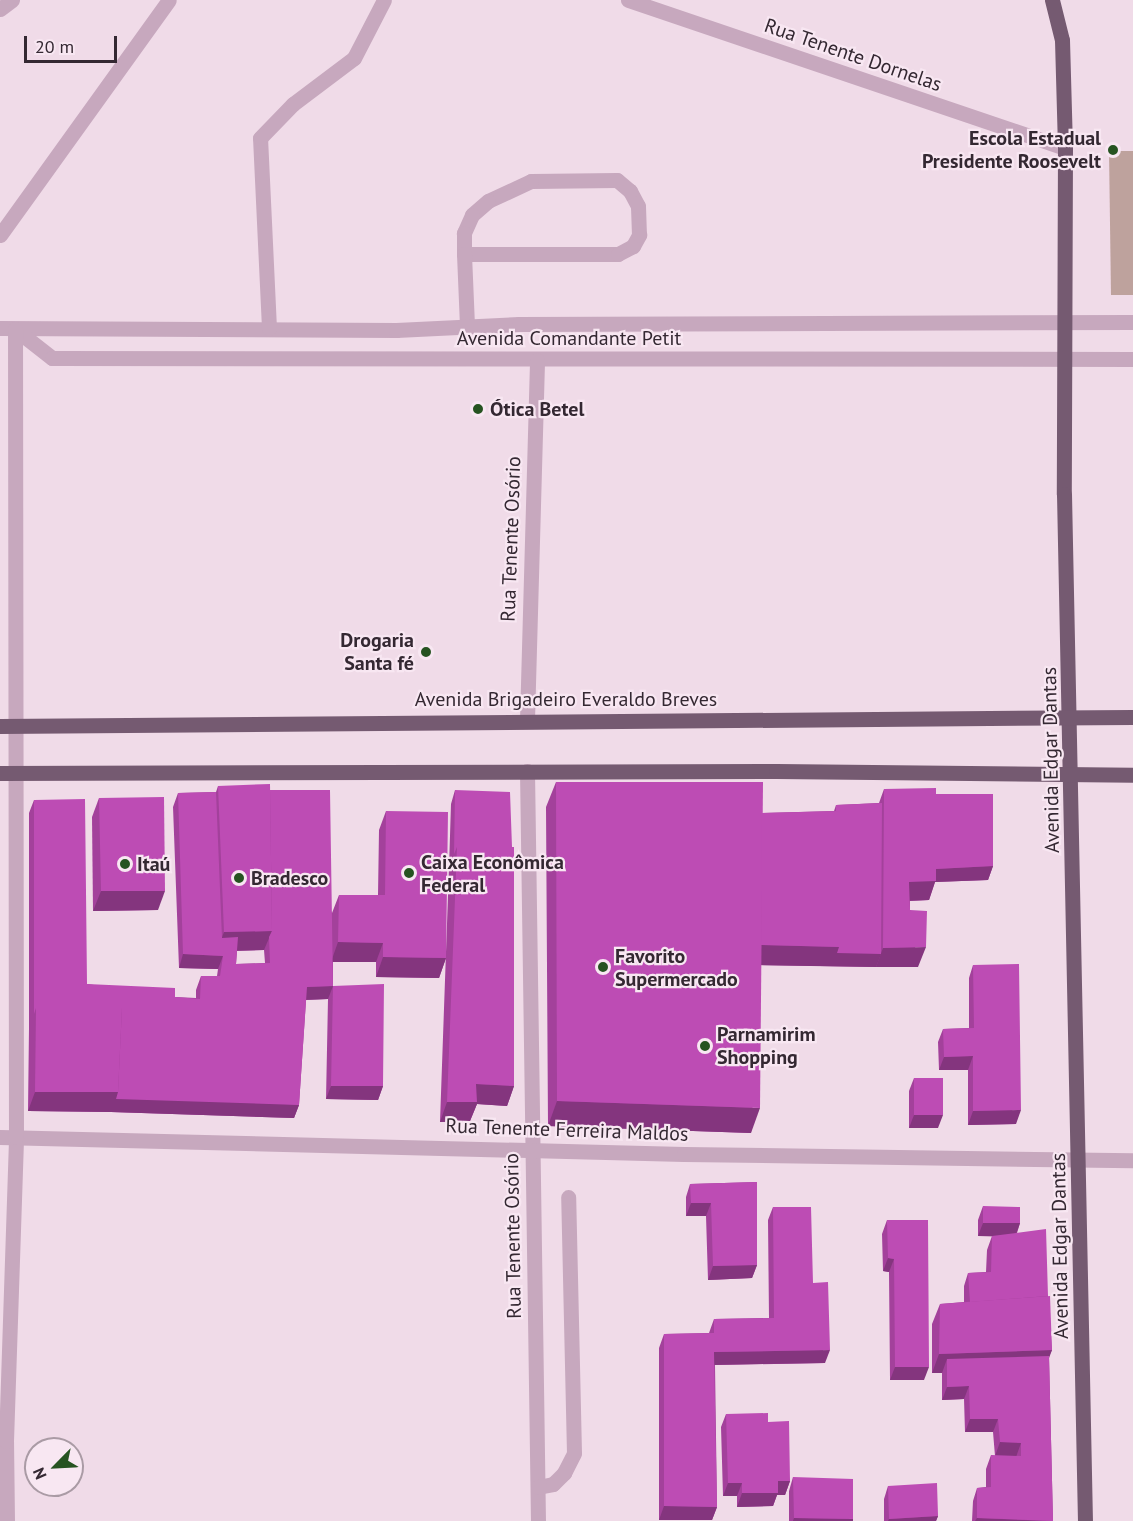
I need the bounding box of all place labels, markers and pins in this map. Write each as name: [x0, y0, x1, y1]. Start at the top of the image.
place label: Escola Estadual Presidente Roosevelt: [922, 126, 1101, 173]
marker: Escola Estadual Presidente Roosevelt: [1106, 143, 1120, 157]
place label: Ótica Betel: [490, 397, 584, 421]
marker: Ótica Betel: [471, 402, 485, 416]
place label: Drogaria Santa fé: [340, 628, 414, 675]
marker: Drogaria Santa fé: [419, 645, 433, 659]
place label: Caixa Econômica Federal: [421, 850, 564, 897]
place label: Itaú: [137, 852, 170, 876]
marker: Itaú: [118, 857, 132, 871]
place label: Bradesco: [251, 866, 328, 890]
marker: Caixa Econômica Federal: [402, 866, 416, 880]
marker: Bradesco: [232, 871, 246, 885]
place label: Favorito Supermercado: [615, 944, 738, 991]
marker: Favorito Supermercado: [596, 960, 610, 974]
place label: Parnamirim Shopping: [717, 1022, 816, 1069]
marker: Parnamirim Shopping: [698, 1039, 712, 1053]

